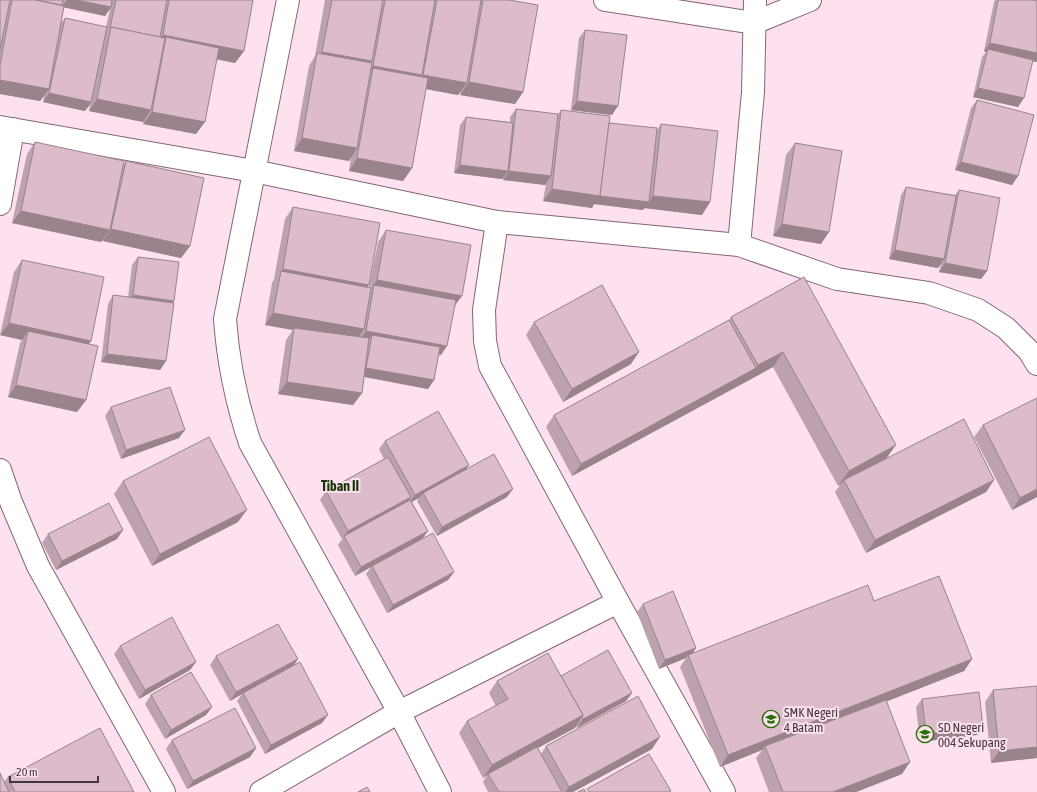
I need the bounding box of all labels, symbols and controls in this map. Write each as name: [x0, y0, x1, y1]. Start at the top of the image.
district label: Tiban II: [321, 478, 359, 494]
place label: SMK Negeri 4 Batam: [784, 705, 838, 735]
school or university icon: SMK Negeri 4 Batam: [761, 709, 781, 729]
place label: SD Negeri 004 Sekupang: [938, 720, 1006, 750]
school or university icon: SD Negeri 004 Sekupang: [915, 724, 935, 744]
scale bar: [10, 758, 98, 784]
text: 20 m: [16, 765, 38, 779]

